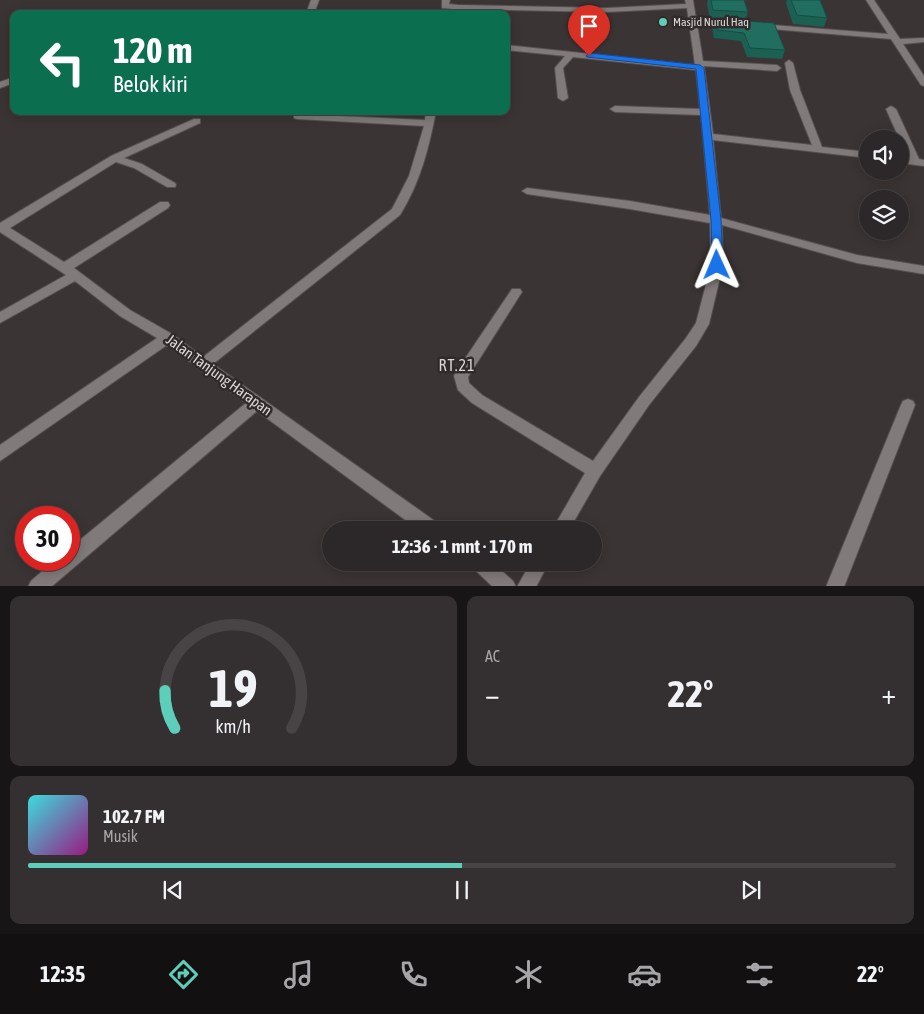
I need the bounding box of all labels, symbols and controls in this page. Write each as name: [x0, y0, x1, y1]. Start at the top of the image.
pin: [568, 5, 610, 56]
icon: arrive: [575, 12, 603, 40]
place label: Masjid Nurul Haq: [673, 15, 749, 29]
marker: Masjid Nurul Haq: [657, 16, 669, 28]
icon: left: [30, 30, 95, 95]
text: 120 m: [113, 30, 192, 70]
text: Belok kiri: [113, 71, 188, 97]
map controls: [859, 130, 909, 240]
button: sound: [859, 130, 909, 180]
button: layers: [859, 190, 909, 240]
position arrow: [690, 238, 742, 290]
street label: Jalan Tanjung Harapan: [163, 331, 275, 419]
district label: RT.21: [438, 356, 476, 374]
speed limit sign: 30: [15, 506, 80, 571]
text: 12:36 · 1 mnt · 170 m: [392, 535, 532, 557]
text: AC: [485, 647, 500, 665]
text: 19: [209, 658, 258, 718]
text: 22°: [667, 672, 714, 715]
text: −: [485, 678, 500, 710]
text: +: [881, 678, 896, 710]
text: km/h: [216, 716, 251, 737]
text: 102.7 FM: [103, 805, 165, 827]
text: Musik: [103, 827, 138, 845]
icon: previous: [159, 876, 187, 904]
icon: pause: [448, 876, 476, 904]
icon: next: [737, 876, 765, 904]
icon: directions: [166, 957, 201, 992]
icon: music: [281, 957, 316, 992]
icon: phone: [396, 957, 431, 992]
icon: climate: [511, 957, 546, 992]
icon: car: [627, 957, 662, 992]
icon: filters: [742, 957, 777, 992]
text: 12:35: [40, 961, 85, 987]
text: 22°: [857, 961, 884, 987]

